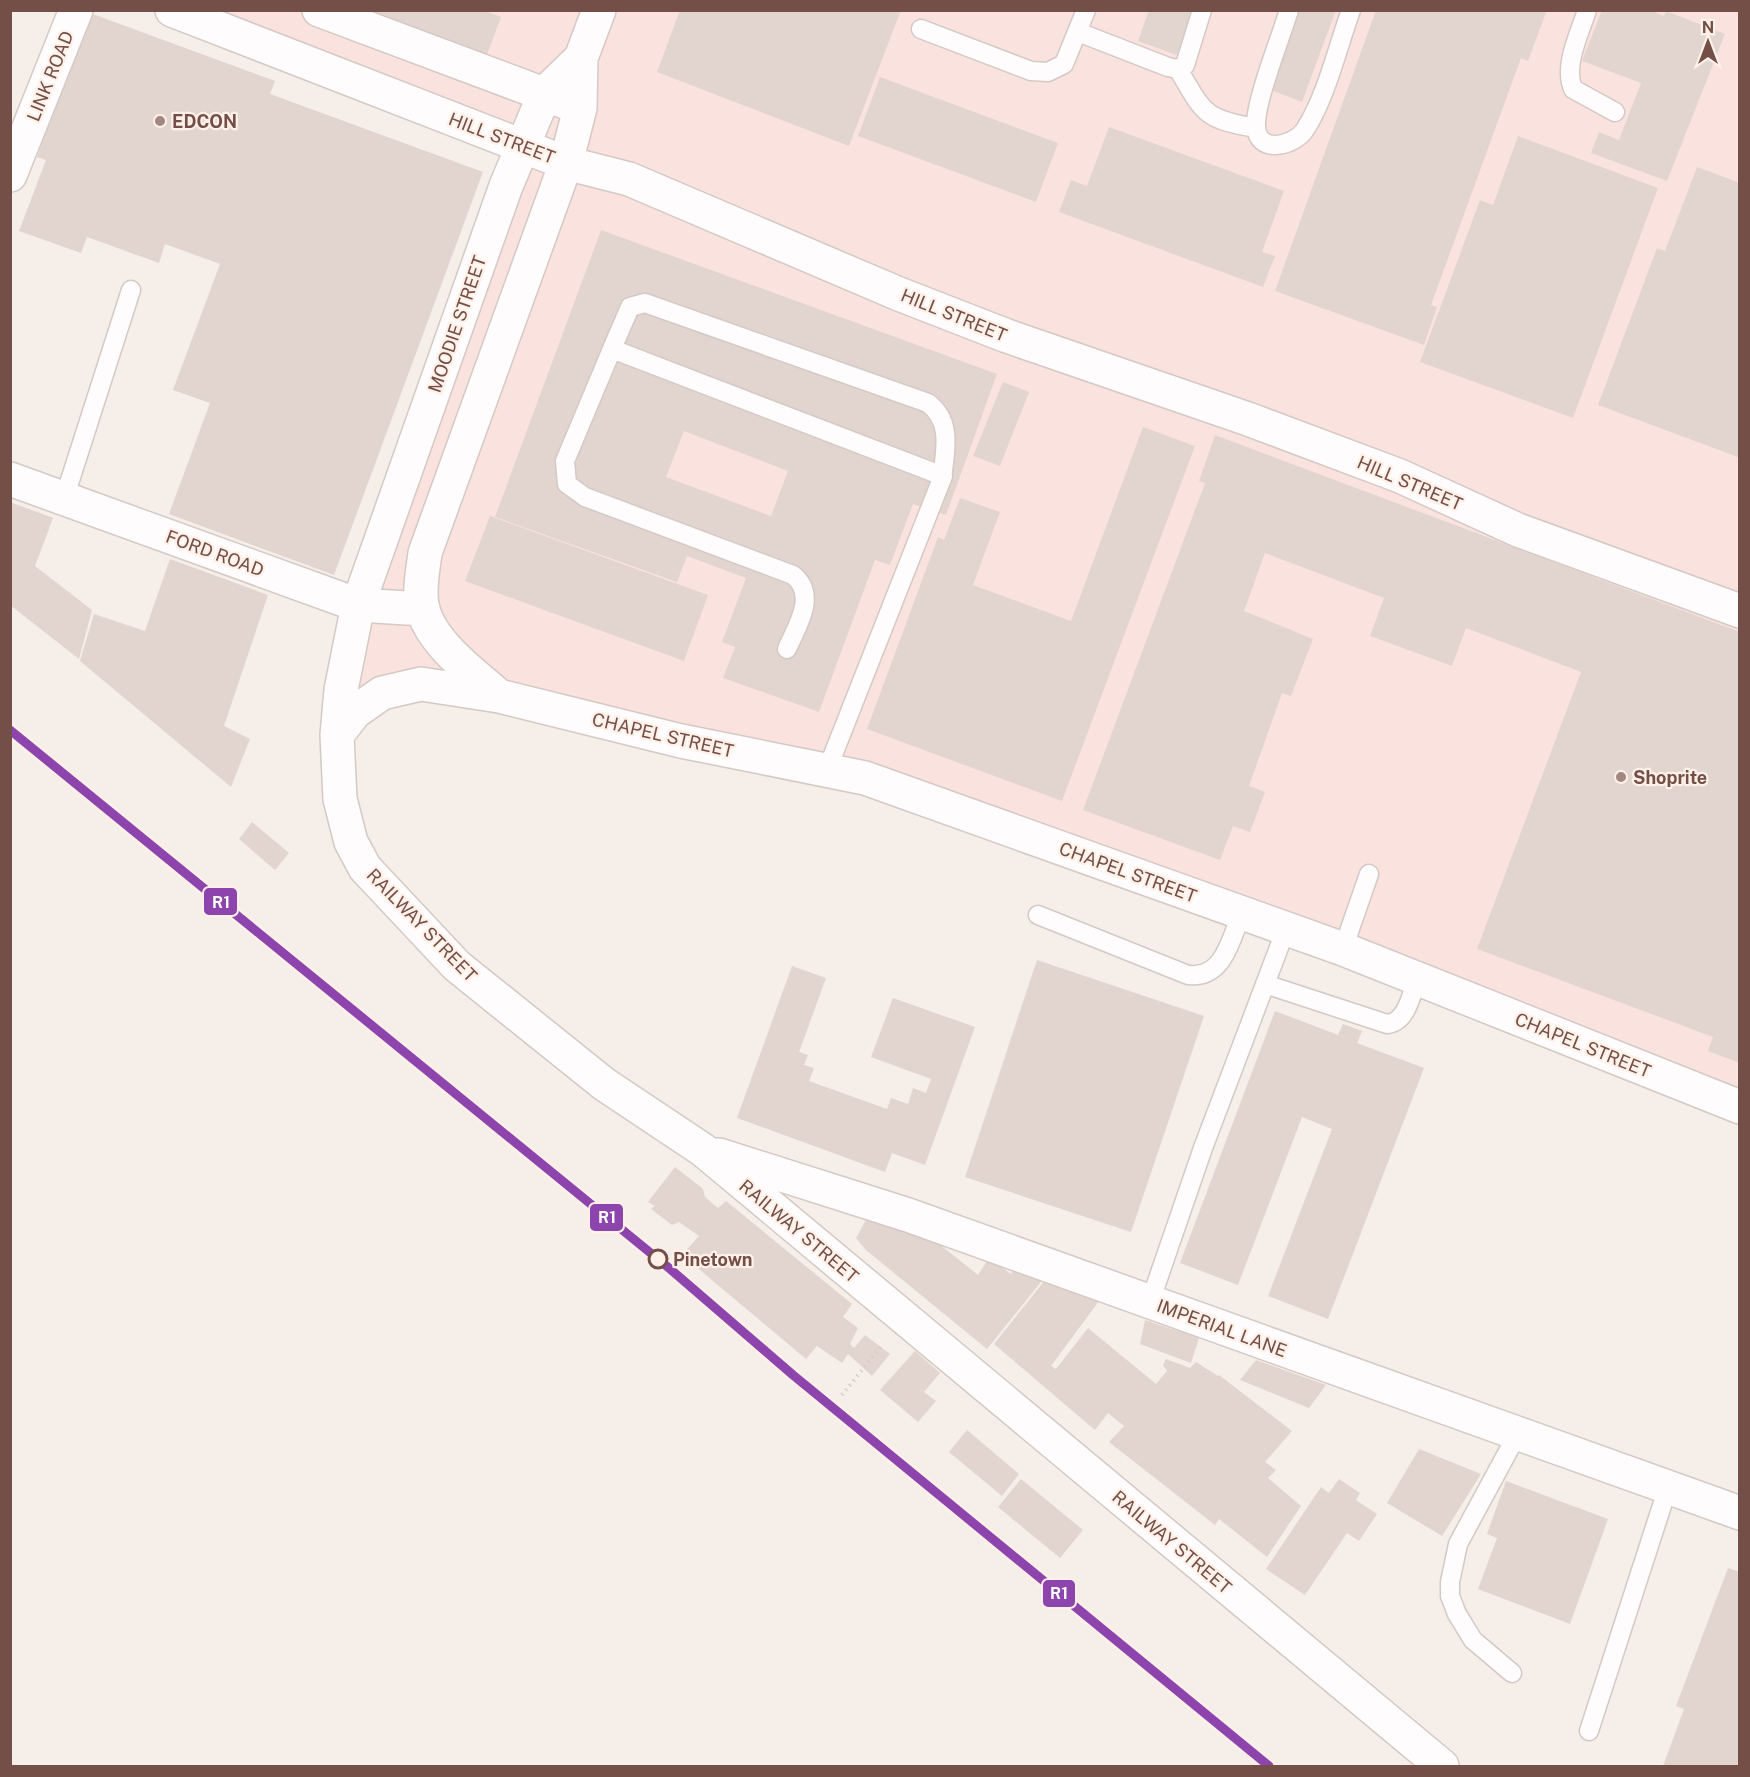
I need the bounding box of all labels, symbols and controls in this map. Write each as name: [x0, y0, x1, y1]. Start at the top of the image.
north arrow: [1678, 12, 1738, 72]
text: N: [1702, 18, 1714, 37]
street label: LINK ROAD: [22, 28, 78, 124]
street label: HILL STREET: [446, 108, 558, 168]
place label: EDCON: [172, 111, 237, 132]
marker: EDCON: [153, 114, 167, 128]
street label: MOODIE STREET: [424, 252, 490, 395]
street label: HILL STREET: [898, 284, 1010, 346]
street label: HILL STREET: [1354, 451, 1466, 515]
street label: FORD ROAD: [163, 526, 267, 580]
street label: CHAPEL STREET: [590, 709, 736, 762]
place label: Shoprite: [1633, 767, 1707, 788]
marker: Shoprite: [1614, 770, 1628, 784]
street label: CHAPEL STREET: [1056, 837, 1200, 907]
street label: RAILWAY STREET: [363, 864, 482, 986]
line badge: R1: [203, 887, 238, 916]
text: R1: [212, 893, 230, 912]
street label: CHAPEL STREET: [1512, 1008, 1654, 1082]
street label: RAILWAY STREET: [735, 1175, 863, 1287]
line badge: R1: [589, 1203, 624, 1232]
text: R1: [598, 1208, 616, 1227]
marker: Pinetown: [648, 1249, 668, 1269]
place label: Pinetown: [673, 1249, 753, 1270]
street label: IMPERIAL LANE: [1154, 1295, 1290, 1361]
street label: RAILWAY STREET: [1108, 1486, 1236, 1598]
line badge: R1: [1042, 1579, 1076, 1608]
text: R1: [1050, 1584, 1068, 1603]

